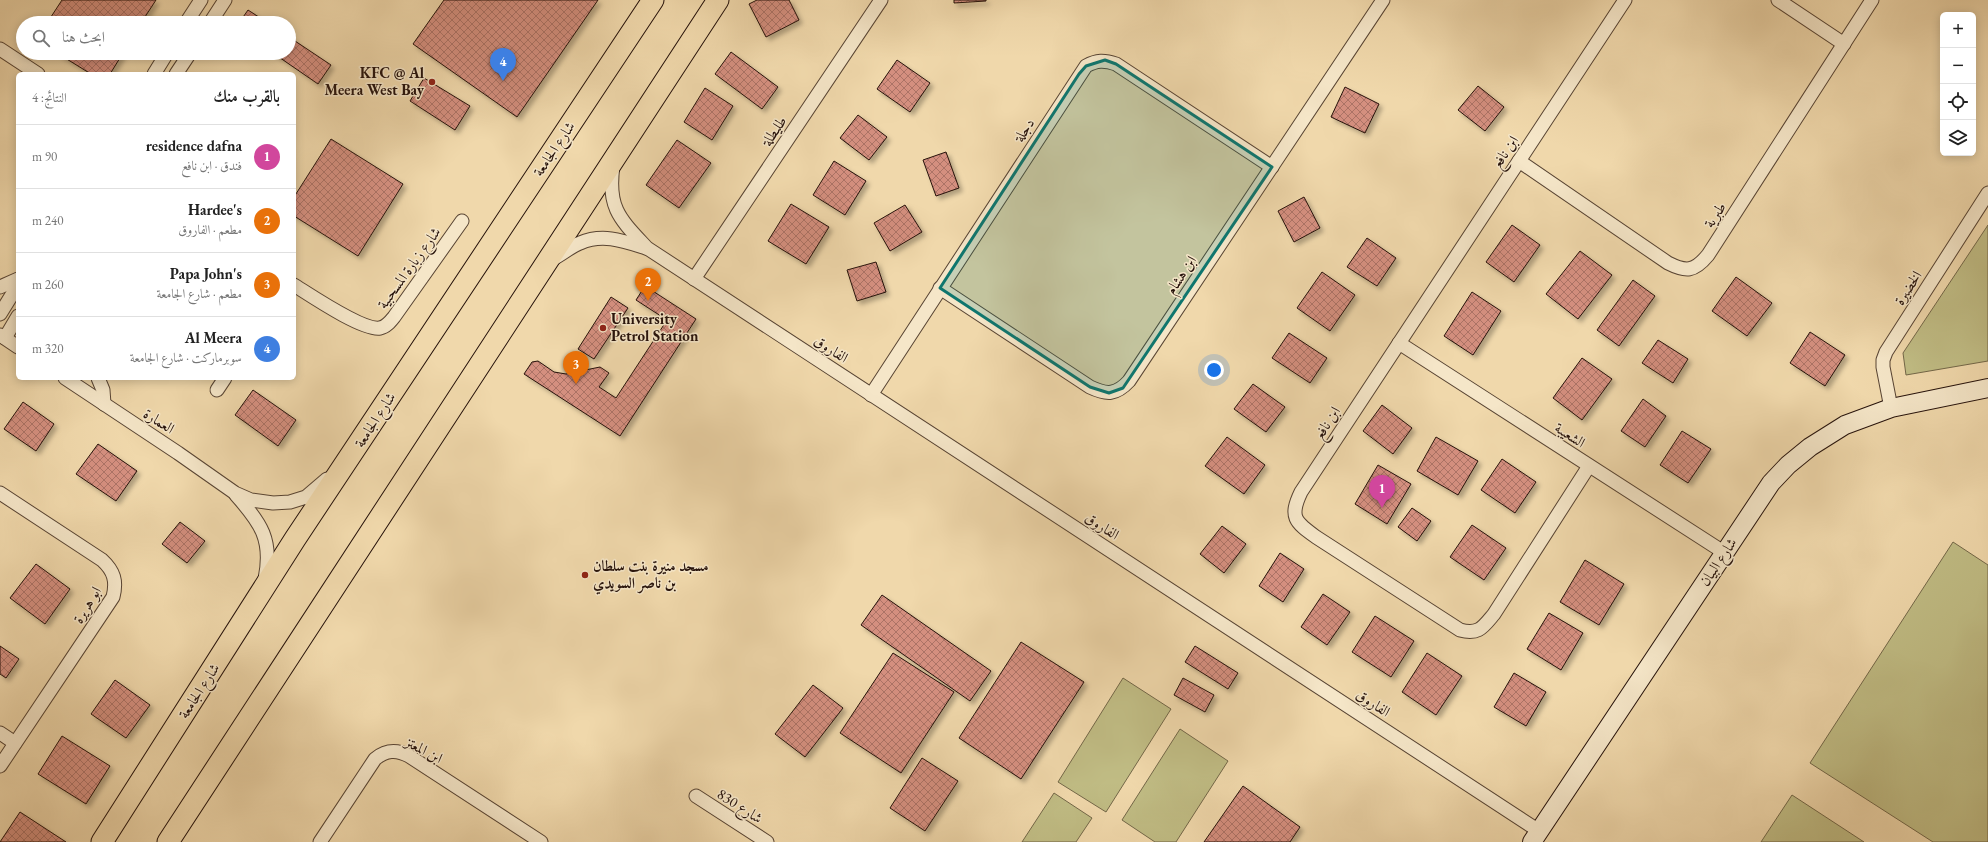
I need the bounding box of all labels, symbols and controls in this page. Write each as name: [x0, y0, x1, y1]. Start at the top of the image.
map controls: [1940, 12, 1976, 156]
button: +: [1940, 12, 1976, 48]
search box: [16, 16, 296, 60]
icon: search: [30, 27, 52, 49]
text: ابحث هنا: [62, 27, 105, 46]
pin: 4: [490, 48, 516, 81]
button: −: [1940, 48, 1976, 84]
place label: KFC @ Al Meera West Bay: [325, 63, 425, 99]
marker: KFC @ Al Meera West Bay: [427, 77, 437, 87]
button: locate: [1940, 84, 1976, 120]
text: بالقرب منك: [213, 85, 280, 107]
text: النتائج: 4: [32, 89, 67, 106]
street label: طليطلة: [756, 112, 790, 150]
street label: دجلة: [1008, 114, 1038, 146]
street label: شارع الجامعة: [528, 118, 582, 182]
button: layers: [1940, 120, 1976, 156]
street label: ابن نافع: [1487, 132, 1527, 175]
text: residence dafna: [146, 136, 242, 155]
text: 90 m: [32, 148, 57, 165]
text: 1: [264, 148, 270, 165]
text: فندق · ابن نافع: [181, 157, 242, 174]
street label: طبرية: [1699, 198, 1730, 231]
text: Hardee's: [188, 200, 242, 219]
text: 240 m: [32, 212, 63, 229]
text: 2: [264, 212, 270, 229]
text: مطعم · الفاروق: [178, 221, 242, 238]
street label: شارع زبارة المسحبية: [373, 223, 448, 315]
street label: ابن هشام: [1161, 252, 1204, 300]
text: Papa John's: [170, 264, 242, 283]
street label: الخضيرة: [1889, 267, 1926, 309]
pin: 2: [635, 268, 661, 301]
text: 260 m: [32, 276, 63, 293]
text: 3: [264, 276, 270, 293]
text: مطعم · شارع الجامعة: [157, 285, 242, 302]
place label: University Petrol Station: [611, 309, 699, 345]
marker: University Petrol Station: [598, 323, 608, 333]
text: Al Meera: [185, 328, 242, 347]
street label: الفاروق: [810, 330, 852, 367]
text: 320 m: [32, 340, 63, 357]
text: 4: [264, 340, 270, 357]
text: سوبرماركت · شارع الجامعة: [130, 349, 242, 366]
pin: 3: [563, 351, 589, 384]
your location: [1204, 360, 1224, 380]
street label: شارع الجامعة: [350, 388, 403, 453]
street label: ابن نافع: [1309, 403, 1348, 446]
street label: العمارة: [140, 404, 178, 438]
street label: الشعيبة: [1551, 418, 1589, 452]
pin: 1: [1369, 475, 1395, 508]
street label: الفاروق: [1081, 507, 1123, 544]
street label: شارع البيان: [1695, 534, 1744, 592]
place label: مسجد منيرة بنت سلطان بن ناصر السويدي: [593, 556, 709, 595]
marker: مسجد منيرة بنت سلطان بن ناصر السويدي: [580, 570, 590, 580]
street label: ابو هريرة: [68, 583, 106, 627]
street label: شارع الجامعة: [174, 659, 227, 724]
street label: الفاروق: [1352, 684, 1394, 721]
street label: ابن المعتز: [400, 731, 446, 767]
street label: شارع 830: [712, 784, 767, 831]

